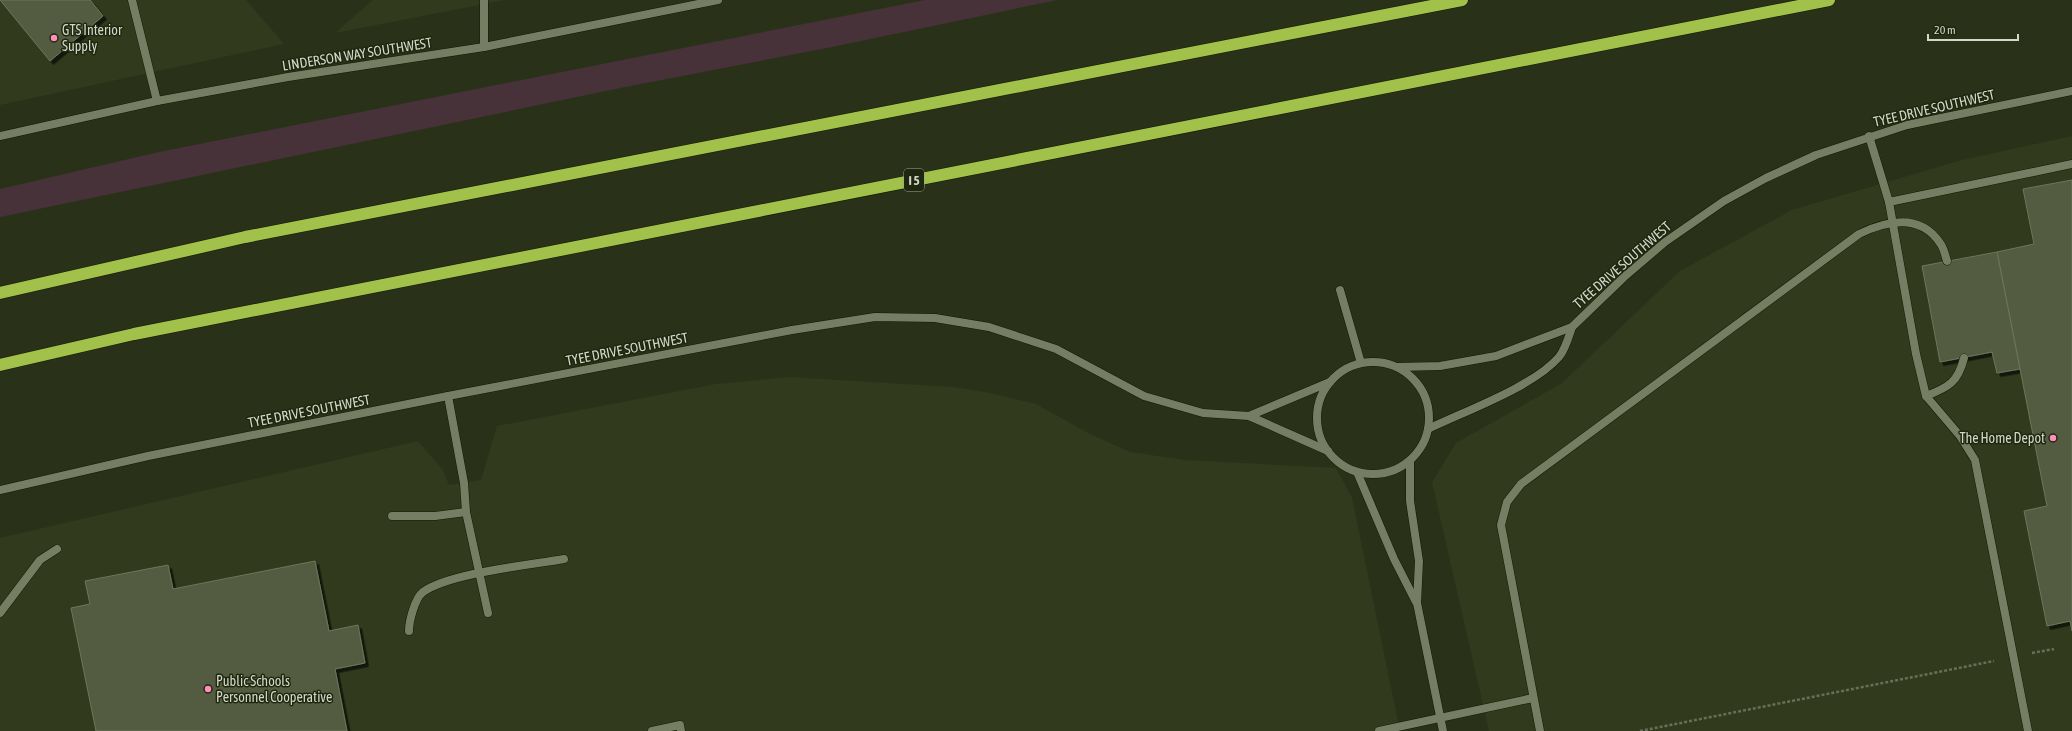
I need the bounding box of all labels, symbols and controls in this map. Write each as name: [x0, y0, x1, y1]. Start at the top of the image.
scale bar: [1928, 16, 2018, 42]
place label: GTS Interior Supply: [62, 22, 123, 54]
text: 20 m: [1934, 23, 1956, 37]
marker: GTS Interior Supply: [49, 33, 59, 43]
street label: LINDERSON WAY SOUTHWEST: [281, 34, 433, 74]
street label: TYEE DRIVE SOUTHWEST: [1872, 86, 1996, 130]
road number: I 5: [904, 169, 924, 191]
street label: TYEE DRIVE SOUTHWEST: [1570, 218, 1674, 312]
street label: TYEE DRIVE SOUTHWEST: [565, 329, 689, 369]
street label: TYEE DRIVE SOUTHWEST: [247, 391, 371, 431]
place label: The Home Depot: [1960, 430, 2045, 446]
marker: The Home Depot: [2048, 433, 2058, 443]
place label: Public Schools Personnel Cooperative: [216, 673, 332, 705]
marker: Public Schools Personnel Cooperative: [203, 684, 213, 694]

